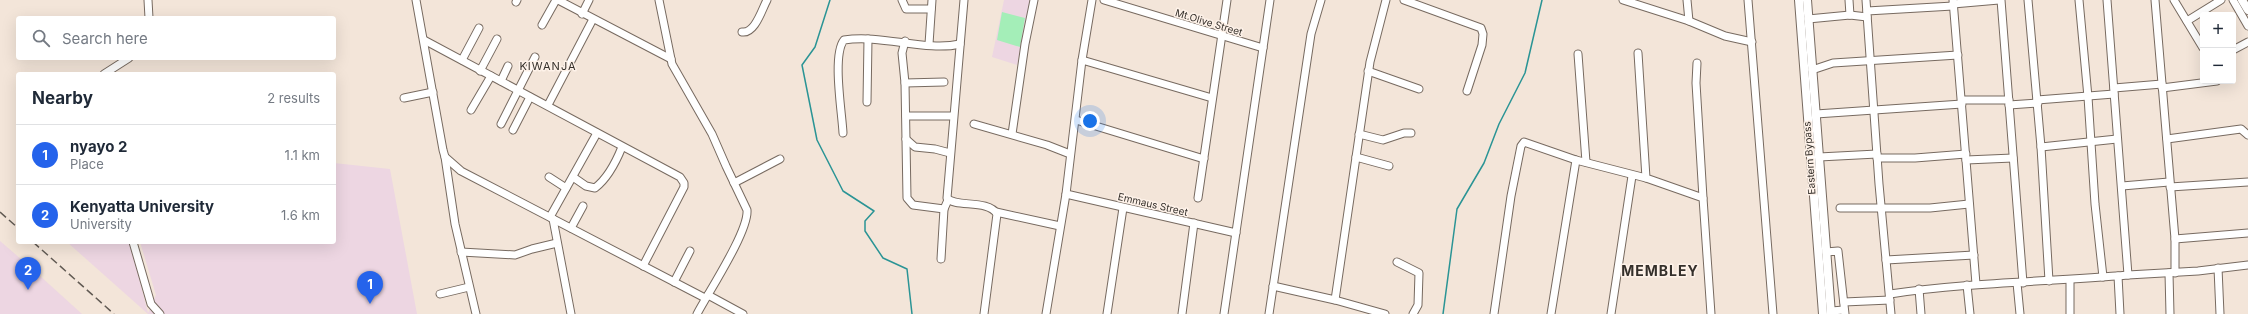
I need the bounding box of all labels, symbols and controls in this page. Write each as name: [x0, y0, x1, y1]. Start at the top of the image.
street label: Mt.Olive Street: [1174, 6, 1245, 38]
map controls: [2200, 12, 2236, 84]
button: +: [2200, 12, 2236, 48]
search box: [16, 16, 336, 60]
icon: search: [30, 27, 52, 49]
text: Search here: [62, 29, 148, 48]
button: −: [2200, 48, 2236, 84]
district label: KIWANJA: [519, 59, 577, 73]
text: Nearby: [32, 88, 93, 108]
text: 2 results: [267, 90, 320, 106]
your location: [1080, 111, 1100, 131]
street label: Eastern Bypass: [1800, 121, 1818, 195]
text: nyayo 2: [70, 137, 127, 156]
text: 1: [42, 147, 48, 163]
text: 1.1 km: [285, 147, 320, 163]
text: Place: [70, 156, 104, 172]
street label: Emmaus Street: [1117, 190, 1190, 218]
text: Kenyatta University: [70, 197, 214, 216]
text: 2: [41, 207, 49, 223]
text: 1.6 km: [281, 207, 320, 223]
text: University: [70, 216, 132, 232]
pin: 2: [15, 257, 41, 290]
district label: MEMBLEY: [1621, 262, 1699, 279]
pin: 1: [357, 271, 383, 304]

